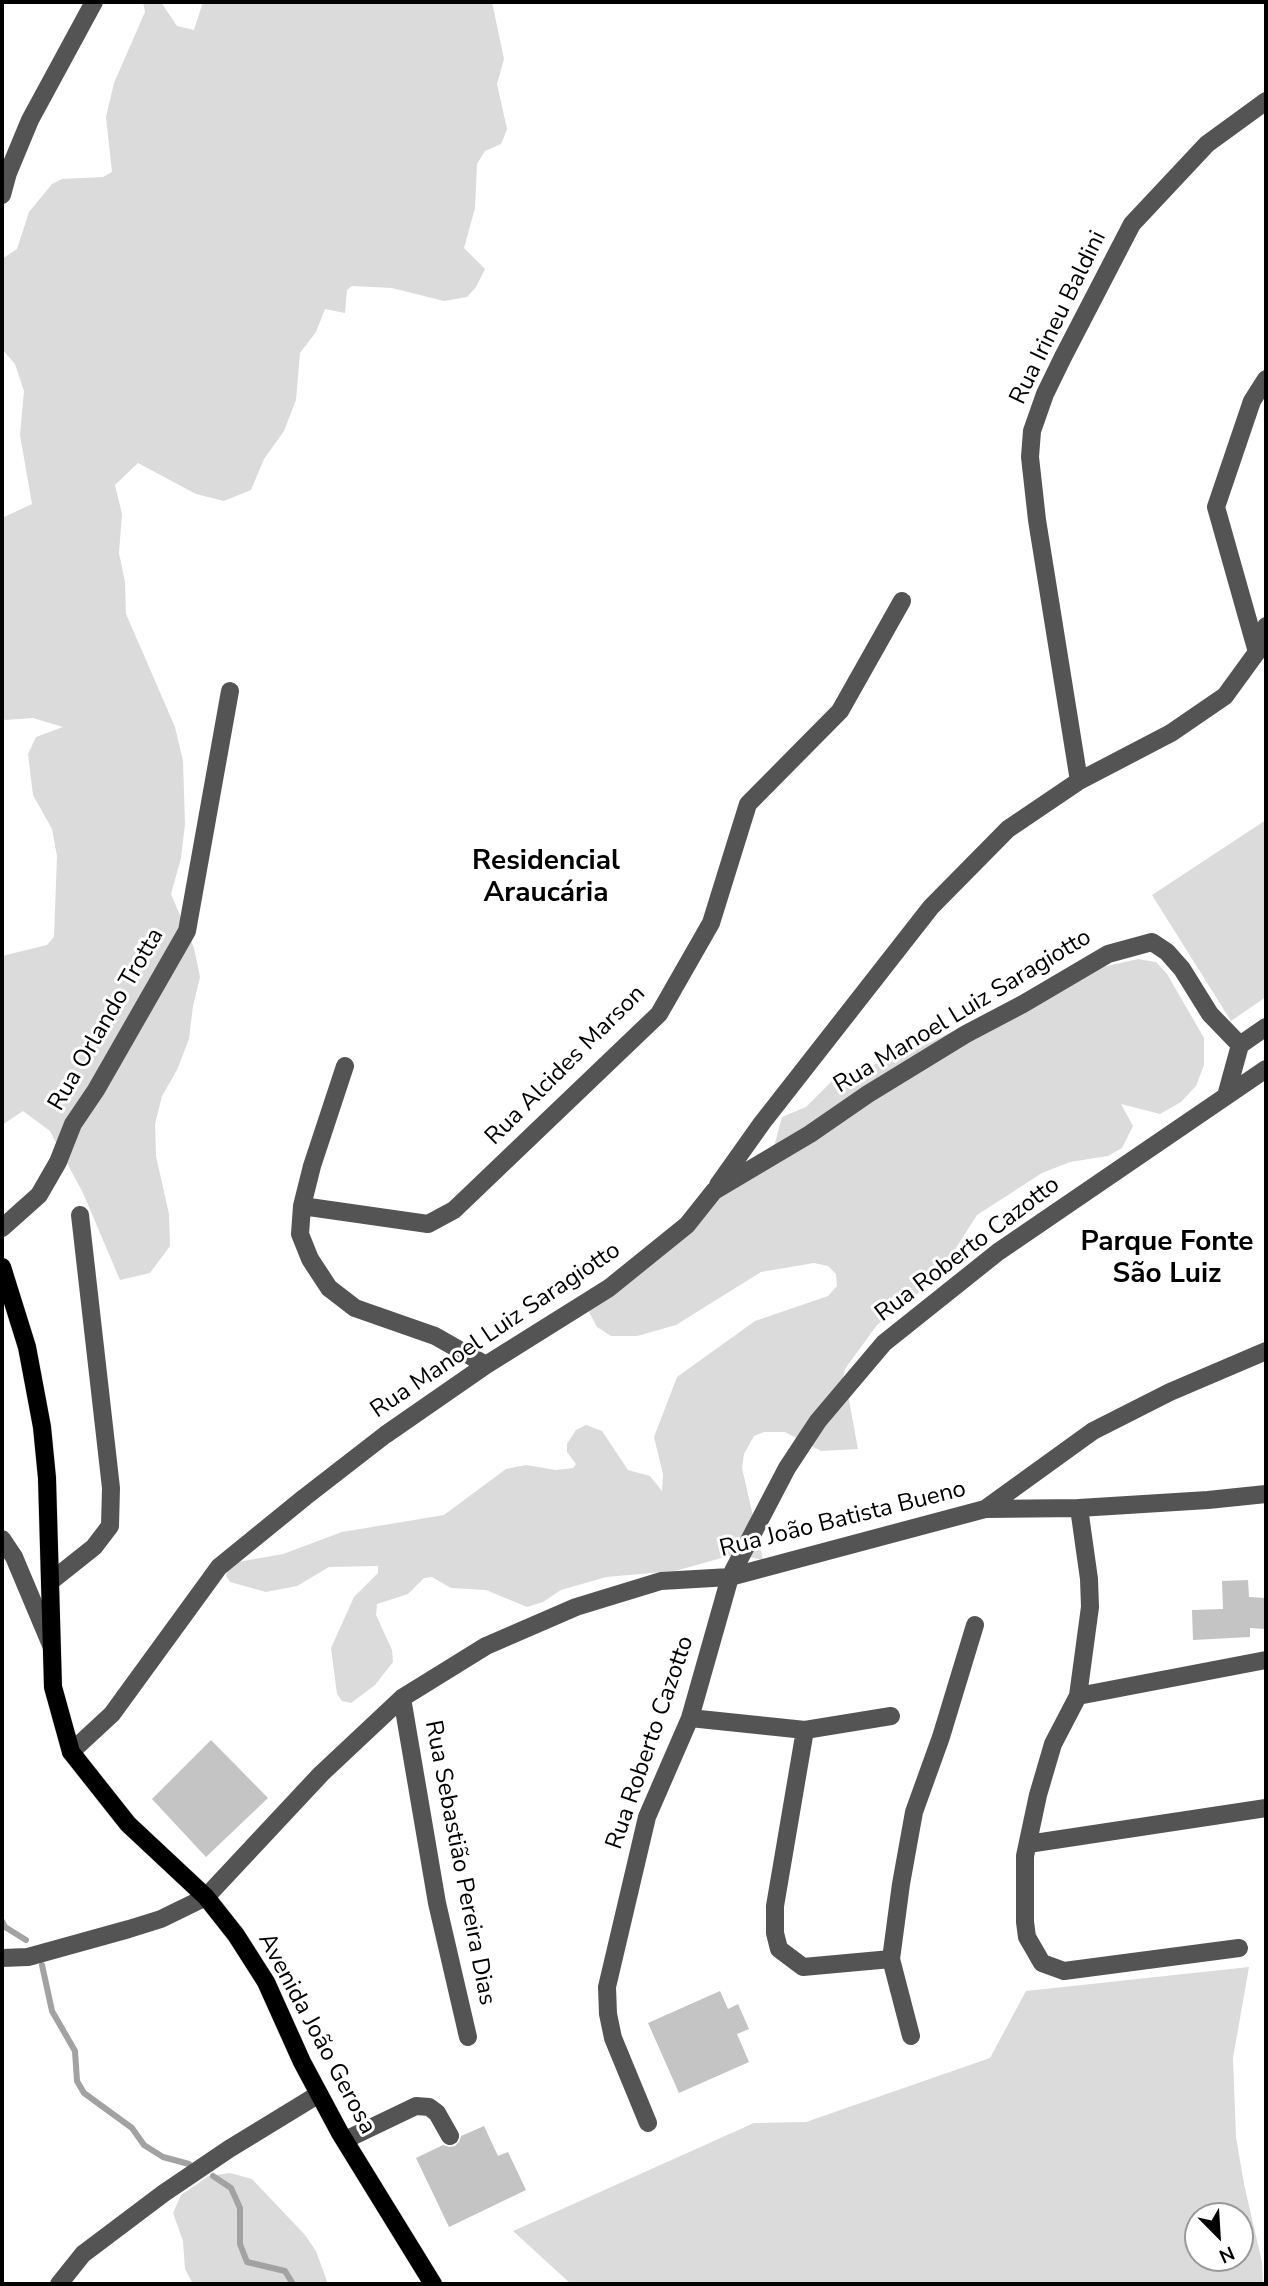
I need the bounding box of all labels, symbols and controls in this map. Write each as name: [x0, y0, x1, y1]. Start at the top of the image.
street label: Rua Irineu Baldini: [1005, 227, 1113, 409]
district label: Residencial Araucária: [472, 845, 620, 911]
street label: Rua Orlando Trotta: [43, 924, 171, 1116]
street label: Rua Manoel Luiz Saragiotto: [829, 924, 1097, 1100]
street label: Rua Alcides Marson: [480, 980, 652, 1152]
street label: Rua Roberto Cazotto: [870, 1171, 1066, 1329]
district label: Parque Fonte São Luiz: [1081, 1226, 1253, 1292]
street label: Rua Manoel Luiz Saragiotto: [366, 1237, 626, 1425]
street label: Rua João Batista Bueno: [717, 1475, 969, 1565]
street label: Rua Roberto Cazotto: [601, 1633, 701, 1853]
street label: Rua Sebastião Pereira Dias: [417, 1718, 501, 2008]
street label: Avenida João Gerosa: [251, 1929, 381, 2139]
north arrow: [1184, 2202, 1254, 2272]
text: N: [1215, 2240, 1239, 2269]

